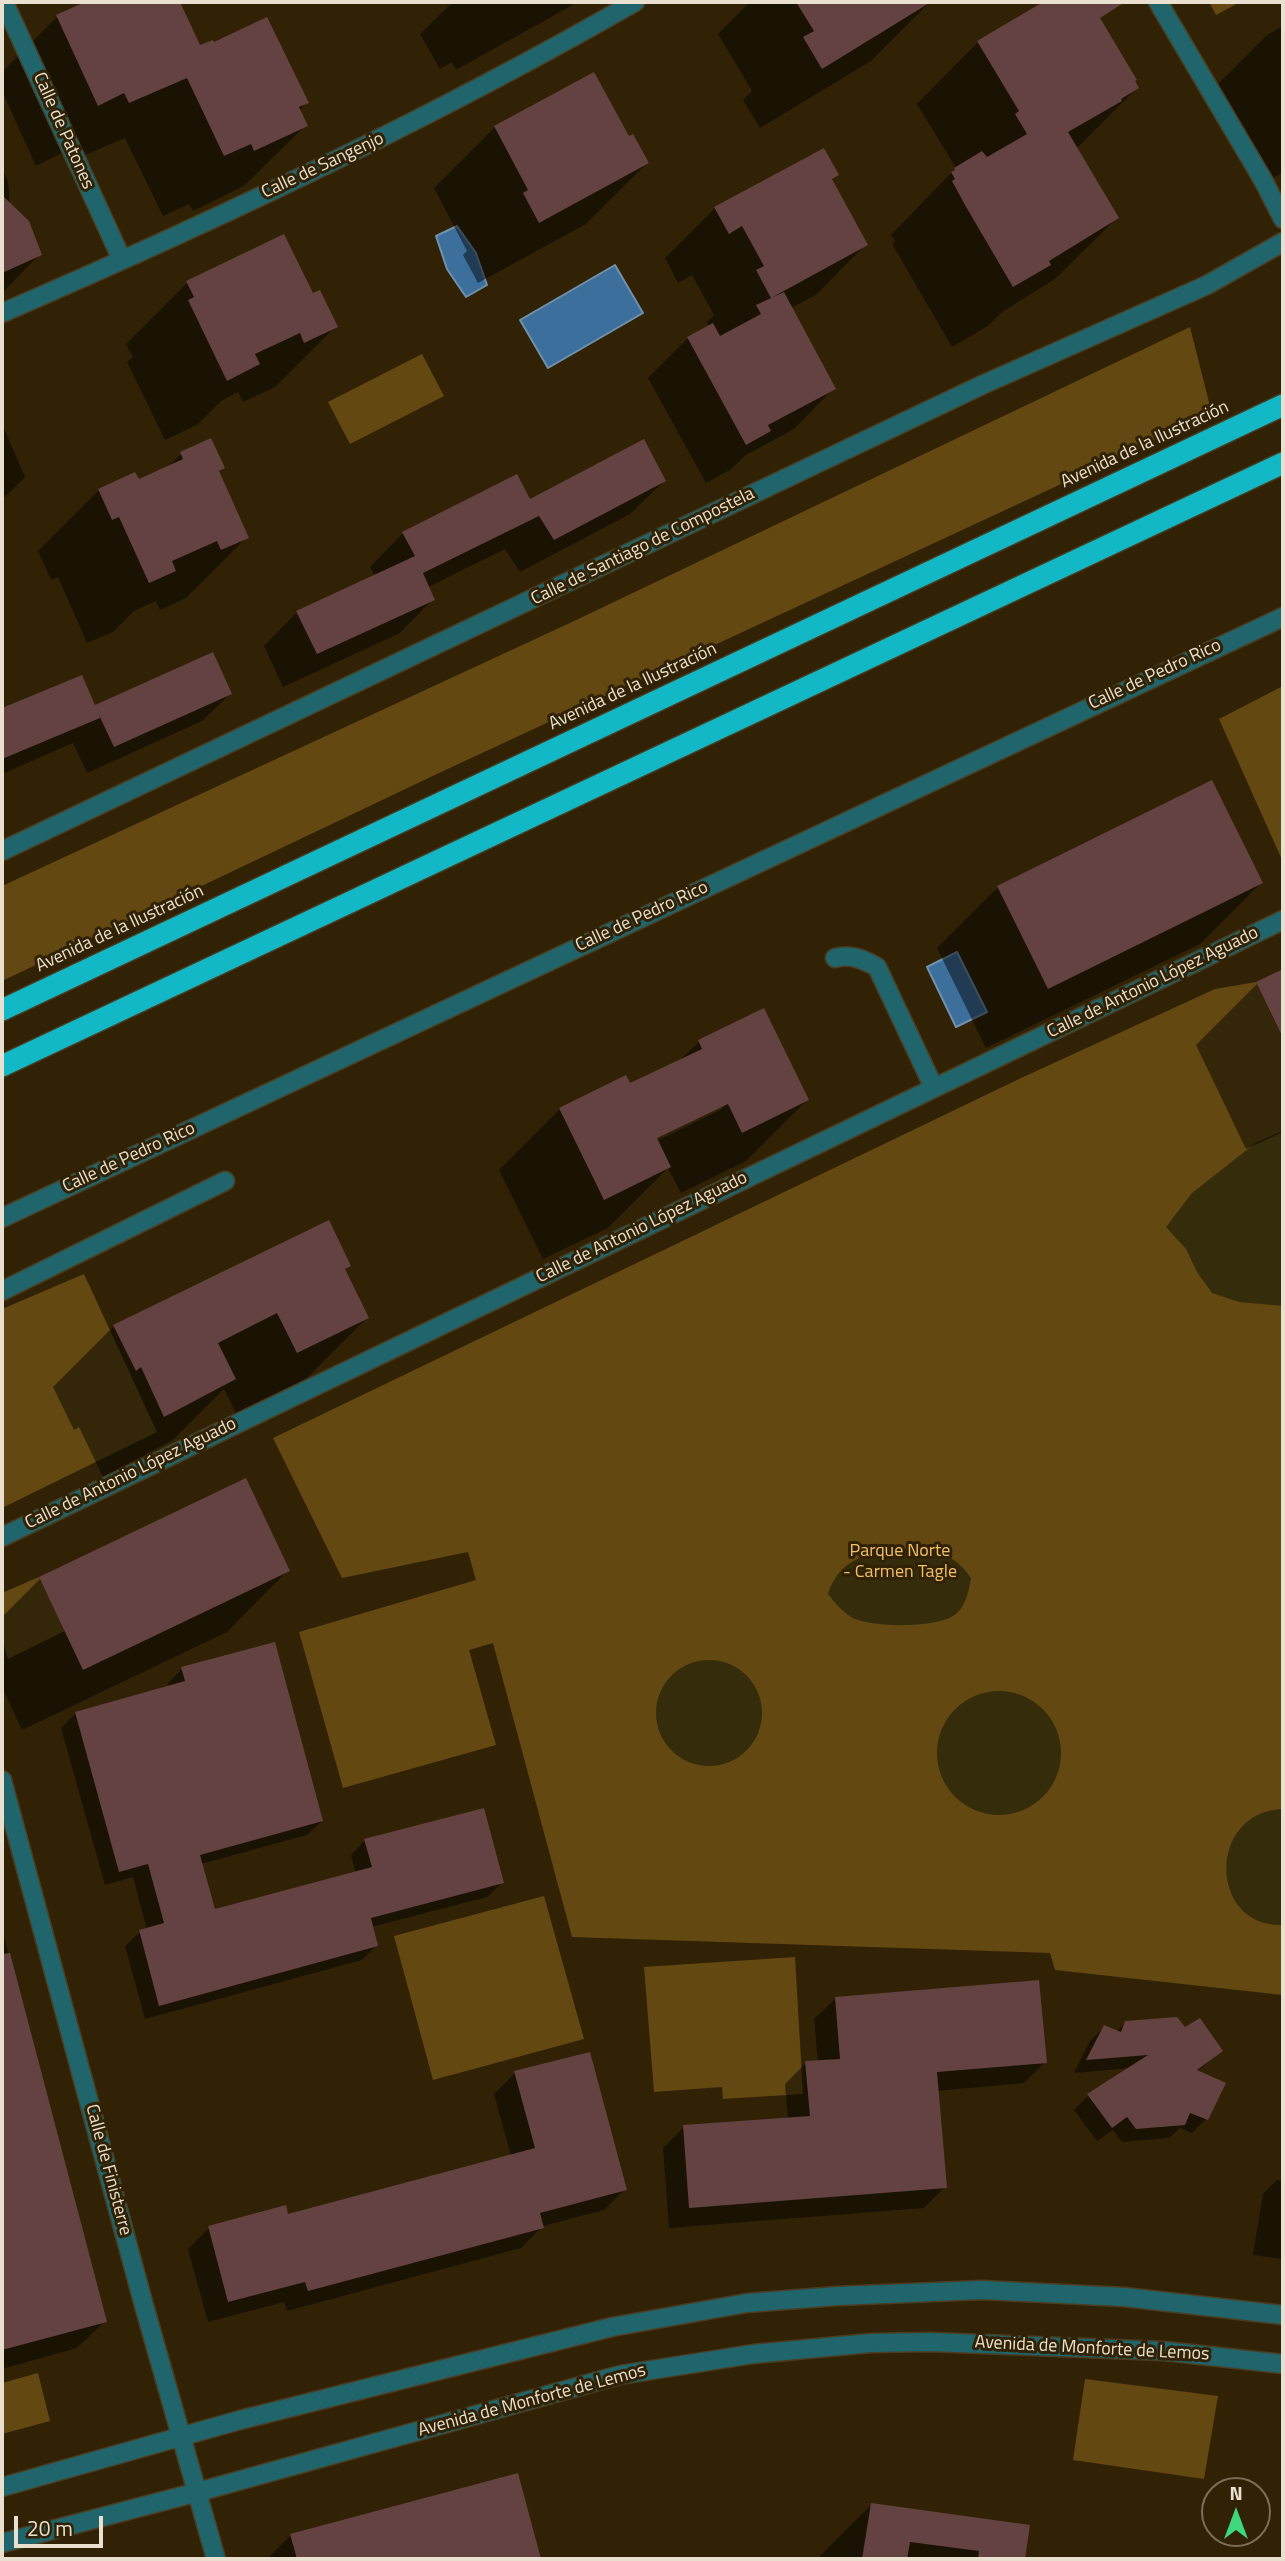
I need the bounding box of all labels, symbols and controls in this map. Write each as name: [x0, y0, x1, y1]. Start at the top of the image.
street label: Calle de Patones: [28, 69, 98, 193]
street label: Calle de Sangenjo: [258, 128, 388, 204]
street label: Avenida de la Ilustración: [1058, 397, 1232, 493]
street label: Calle de Santiago de Compostela: [528, 483, 758, 611]
street label: Calle de Pedro Rico: [1085, 635, 1225, 715]
street label: Avenida de la Ilustración: [546, 639, 720, 735]
street label: Calle de Pedro Rico: [572, 877, 712, 957]
street label: Avenida de la Ilustración: [33, 881, 207, 977]
street label: Calle de Antonio López Aguado: [1044, 922, 1262, 1044]
street label: Calle de Pedro Rico: [59, 1118, 199, 1198]
street label: Calle de Antonio López Aguado: [533, 1167, 751, 1289]
street label: Calle de Antonio López Aguado: [22, 1413, 240, 1535]
park label: Parque Norte - Carmen Tagle: [843, 1541, 957, 1584]
street label: Calle de Finisterre: [80, 2102, 136, 2238]
street label: Avenida de Monforte de Lemos: [974, 2332, 1210, 2366]
street label: Avenida de Monforte de Lemos: [416, 2360, 648, 2442]
north arrow: [1201, 2477, 1271, 2547]
text: N: [1229, 2478, 1243, 2507]
scale bar: [18, 2502, 107, 2546]
text: 20 m: [27, 2512, 73, 2544]

